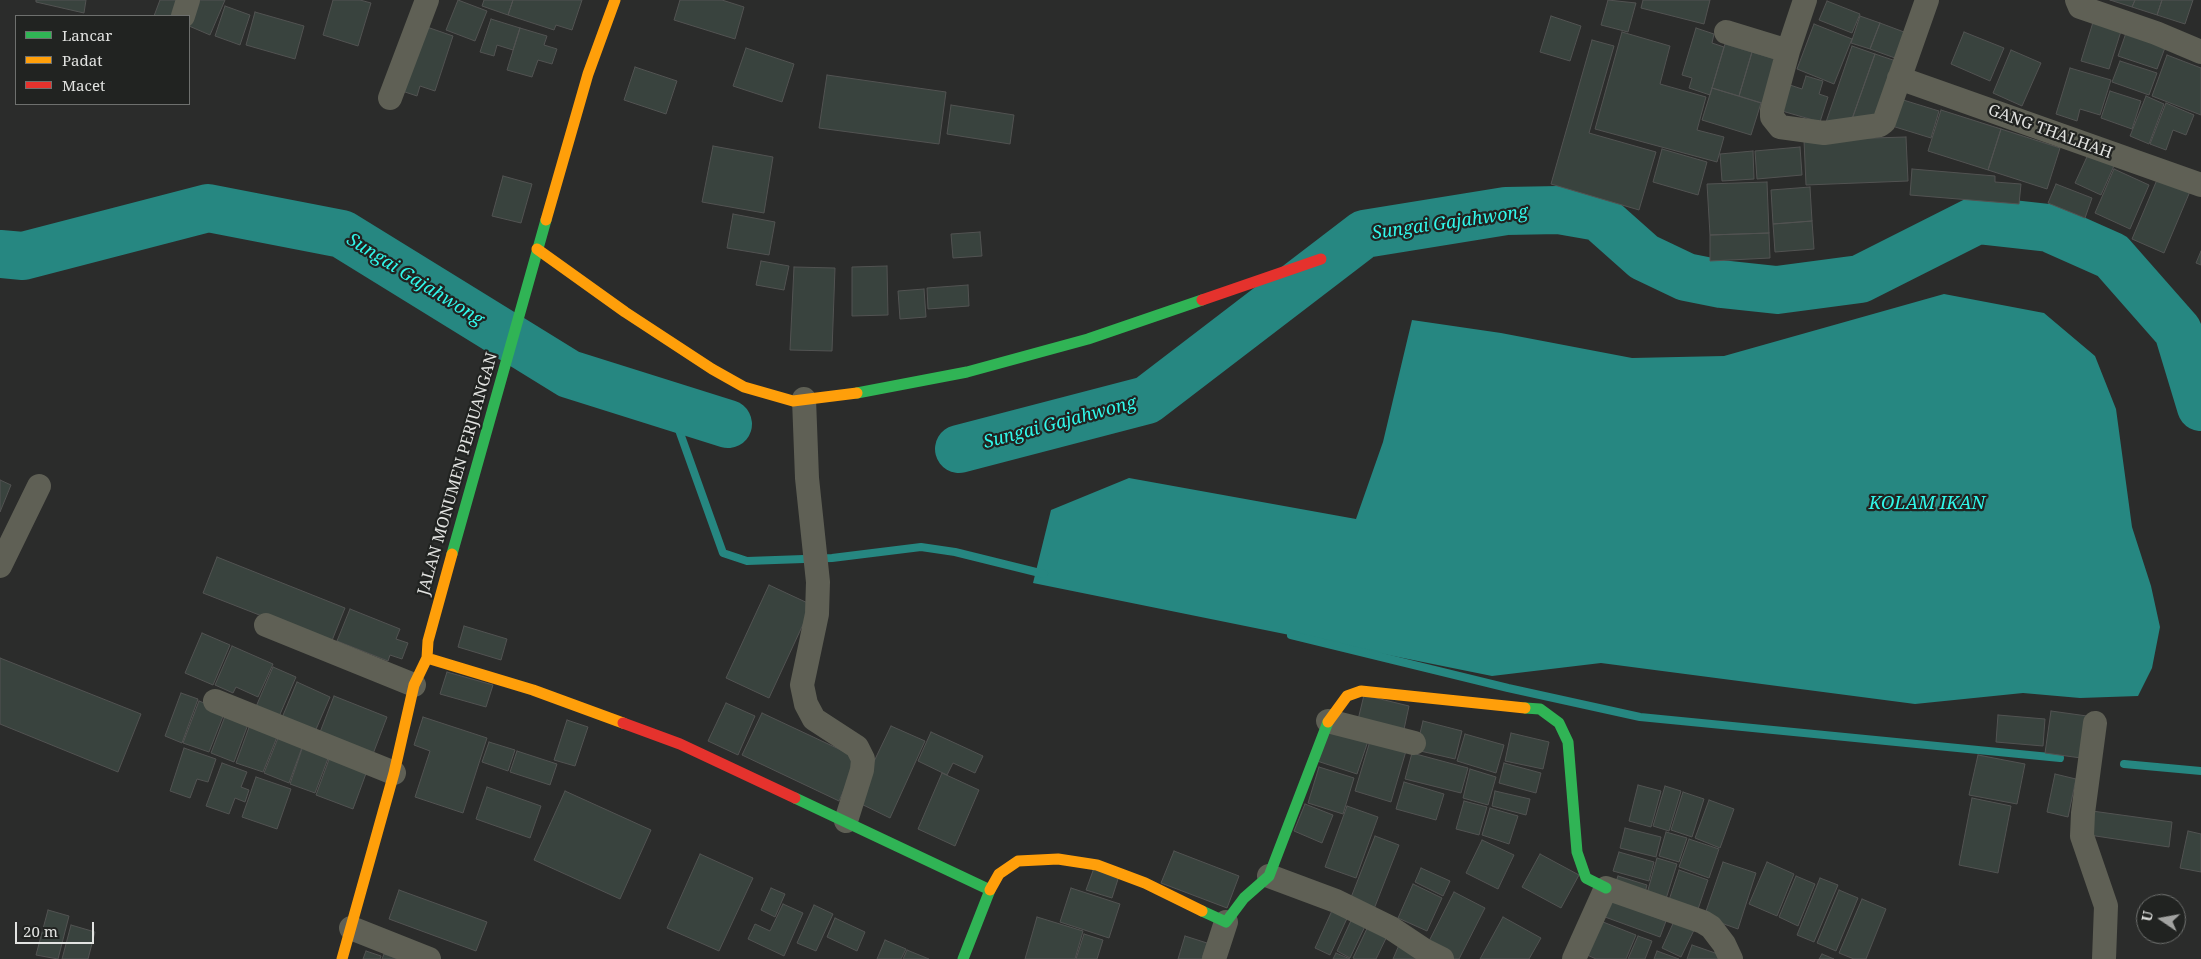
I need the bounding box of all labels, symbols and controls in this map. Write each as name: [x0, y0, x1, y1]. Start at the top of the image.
legend: [15, 15, 190, 105]
text: Lancar: [62, 25, 112, 45]
text: Padat: [62, 50, 102, 70]
text: Macet: [62, 75, 105, 95]
street label: GANG THALHAH: [1985, 101, 2115, 163]
water label: Sungai Gajahwong: [1371, 201, 1529, 245]
water label: Sungai Gajahwong: [342, 229, 488, 331]
street label: JALAN MONUMEN PERJUANGAN: [414, 350, 502, 598]
water label: Sungai Gajahwong: [981, 392, 1139, 454]
water label: KOLAM IKAN: [1869, 493, 1985, 515]
north arrow: [2136, 894, 2186, 944]
text: U: [2136, 909, 2157, 923]
scale bar: [18, 912, 96, 944]
text: 20 m: [23, 921, 58, 941]

